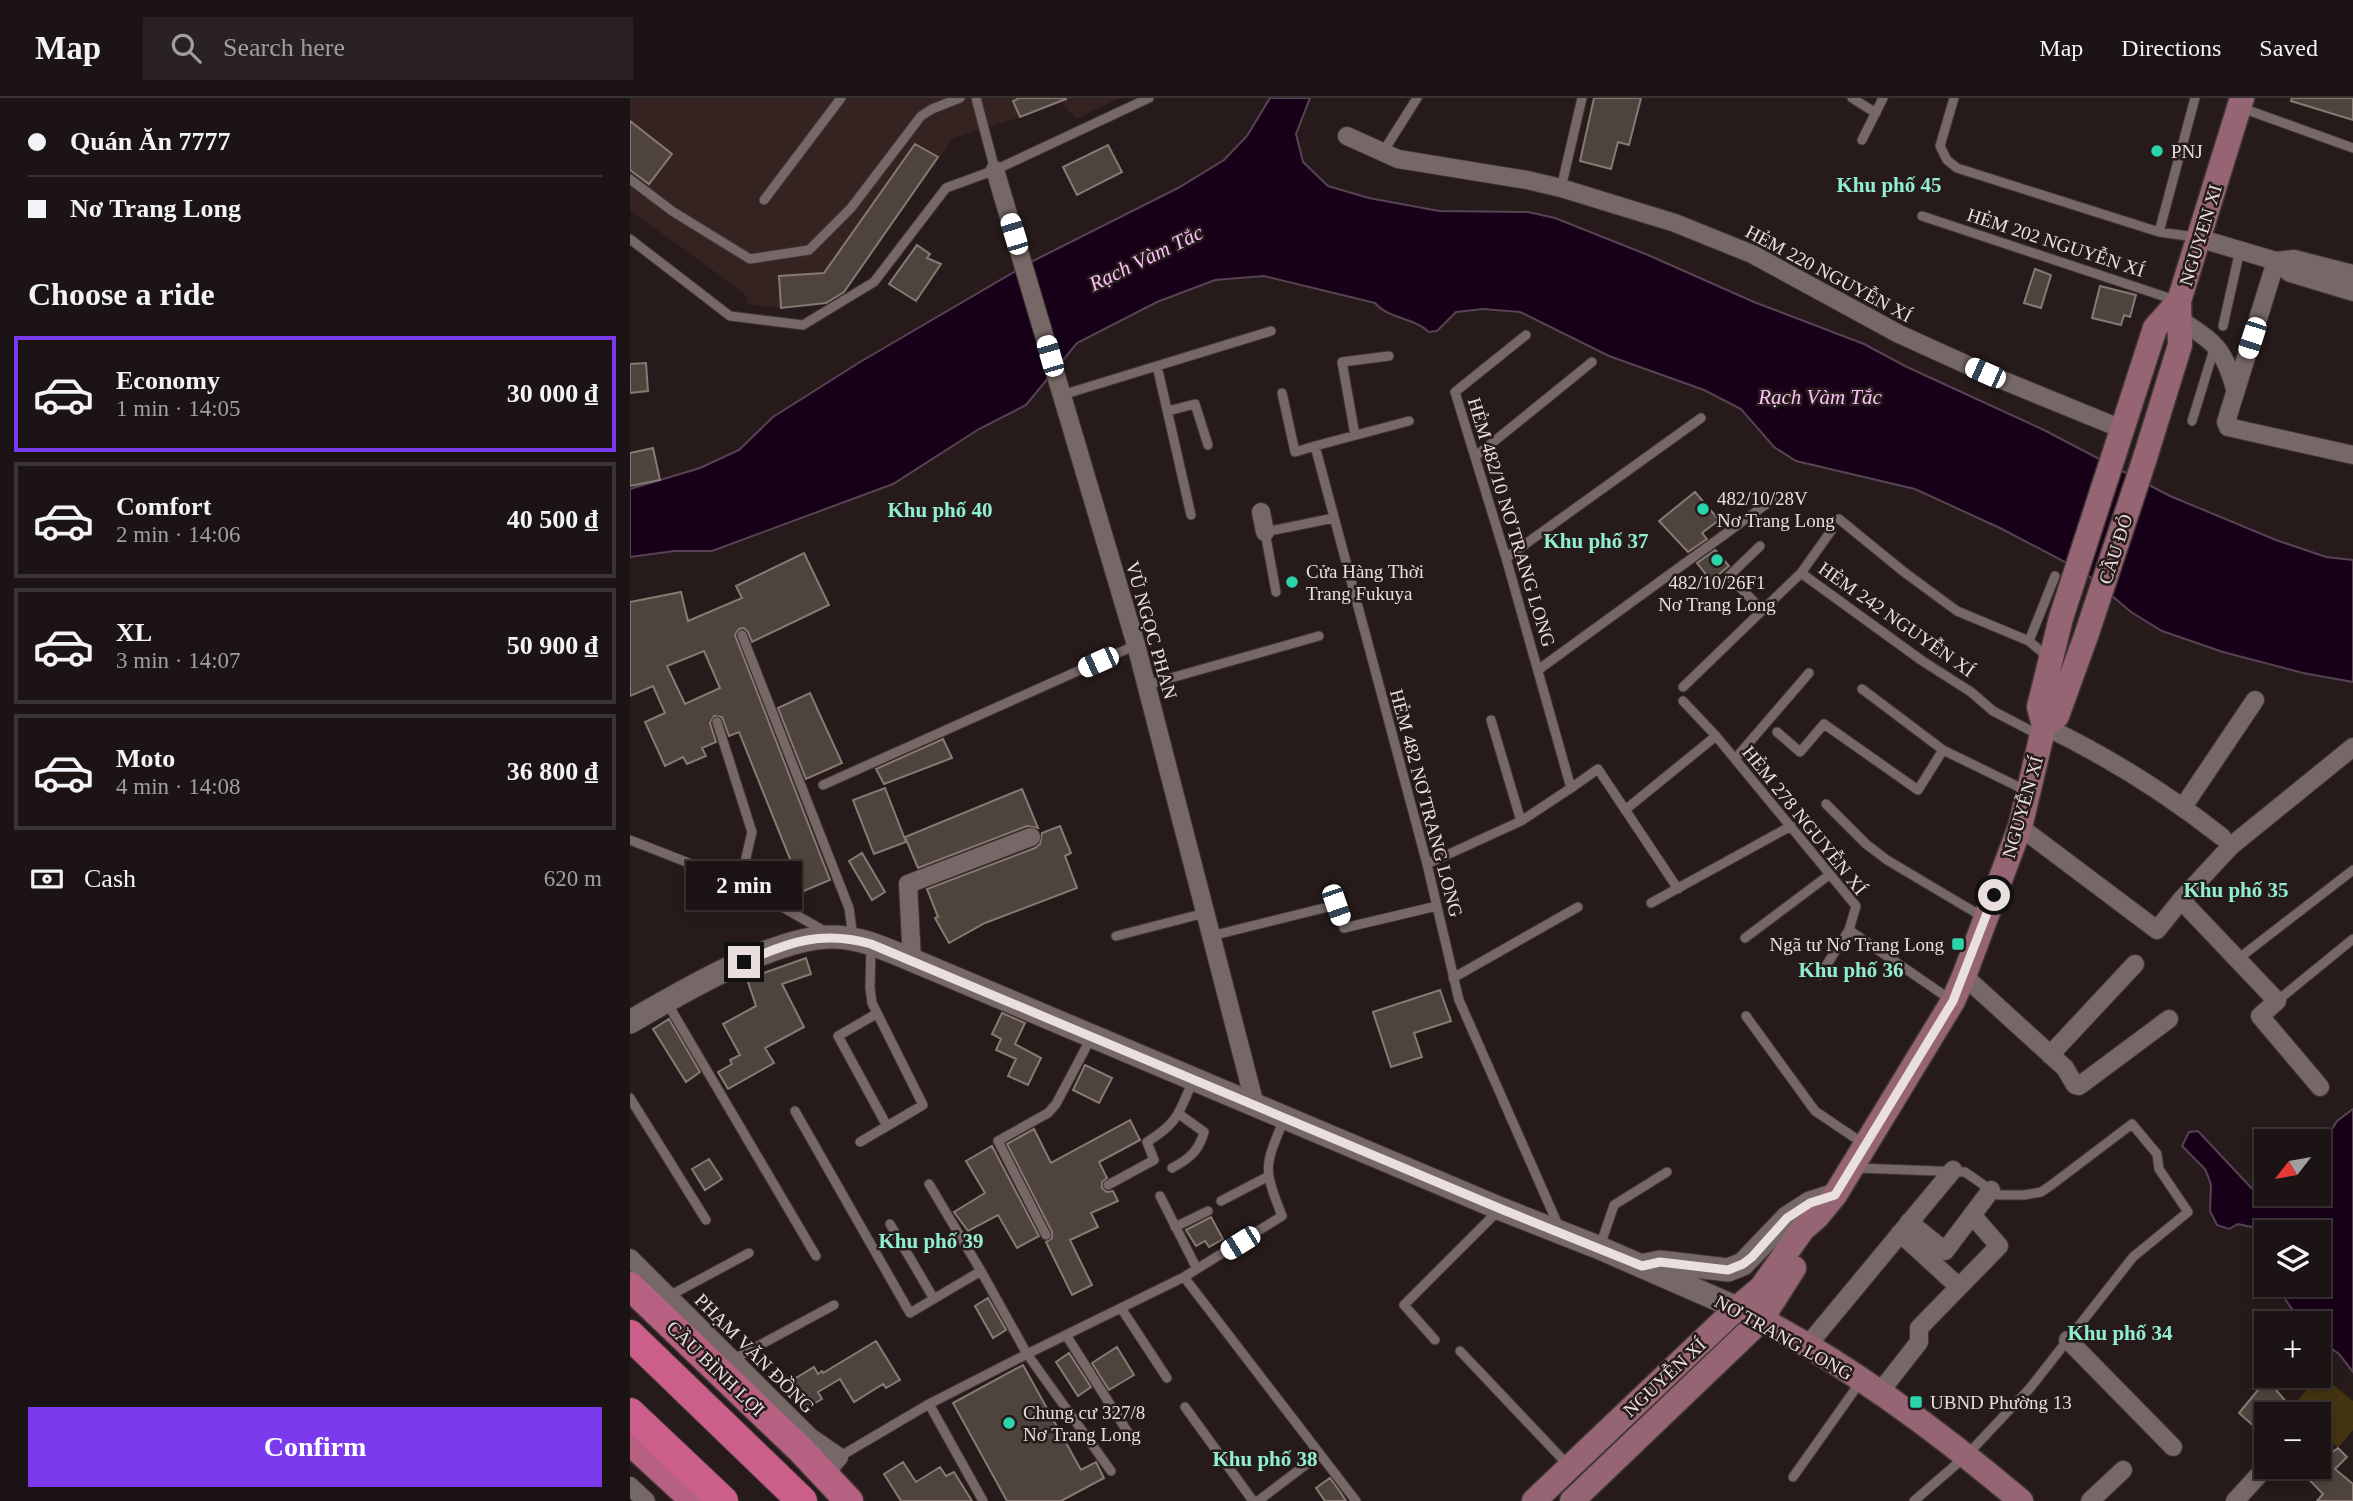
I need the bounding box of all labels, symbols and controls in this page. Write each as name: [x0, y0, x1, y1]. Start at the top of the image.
search box: [143, 17, 633, 80]
icon: search: [167, 29, 205, 67]
text: Map: [35, 30, 101, 66]
text: Search here: [223, 33, 345, 62]
text: Map: [2039, 35, 2083, 61]
text: Directions: [2121, 35, 2221, 61]
text: Saved: [2259, 35, 2318, 61]
text: Quán Ăn 7777: [70, 127, 230, 156]
place label: PNJ: [2171, 141, 2203, 162]
marker: PNJ: [2149, 143, 2165, 159]
district label: Khu phố 45: [1836, 173, 1942, 197]
street label: NGUYEN XI: [2175, 182, 2226, 288]
text: Nơ Trang Long: [70, 194, 241, 223]
street label: HẺM 202 NGUYỄN XÍ: [1965, 204, 2147, 281]
car: [998, 211, 1031, 257]
water label: Rạch Vàm Tắc: [1084, 220, 1207, 296]
street label: HẺM 220 NGUYỄN XÍ: [1742, 221, 1915, 326]
text: Choose a ride: [28, 276, 215, 312]
car: [2236, 315, 2269, 361]
car: [1035, 333, 1066, 379]
car: [1962, 355, 2009, 391]
icon: car: [32, 363, 95, 426]
text: Economy: [116, 366, 220, 395]
text: 30 000 ₫: [507, 379, 598, 408]
water label: Rạch Vàm Tắc: [1757, 385, 1882, 409]
street label: HẺM 482/10 NƠ TRANG LONG: [1464, 395, 1560, 649]
text: 1 min · 14:05: [116, 396, 241, 421]
place label: 482/10/28V Nơ Trang Long: [1717, 488, 1835, 531]
icon: car: [32, 489, 95, 552]
text: Comfort: [116, 492, 211, 521]
district label: Khu phố 40: [887, 498, 993, 522]
marker: 482/10/28V Nơ Trang Long: [1695, 501, 1711, 517]
text: 40 500 ₫: [507, 505, 598, 534]
street label: CẦU ĐỎ: [2094, 512, 2137, 587]
text: 2 min · 14:06: [116, 522, 241, 547]
district label: Khu phố 37: [1543, 529, 1649, 553]
marker: 482/10/26F1 Nơ Trang Long: [1709, 552, 1725, 568]
street label: HẺM 242 NGUYỄN XÍ: [1815, 558, 1979, 681]
street label: VŨ NGỌC PHAN: [1122, 559, 1181, 702]
place label: Cửa Hàng Thời Trang Fukuya: [1306, 561, 1424, 604]
place label: 482/10/26F1 Nơ Trang Long: [1658, 572, 1776, 615]
marker: Cửa Hàng Thời Trang Fukuya: [1284, 574, 1300, 590]
icon: car: [32, 615, 95, 678]
text: XL: [116, 618, 152, 647]
text: 50 900 ₫: [507, 631, 598, 660]
car: [1075, 644, 1122, 680]
text: 3 min · 14:07: [116, 648, 241, 673]
street label: HẺM 482 NƠ TRANG LONG: [1386, 687, 1467, 920]
icon: car: [32, 741, 95, 804]
street label: HẺM 278 NGUYỄN XÍ: [1738, 742, 1871, 899]
text: Moto: [116, 744, 175, 773]
street label: NGUYỄN XÍ: [1998, 754, 2047, 861]
text: 36 800 ₫: [507, 757, 598, 786]
text: 4 min · 14:08: [116, 774, 241, 799]
icon: cash: [28, 860, 66, 898]
callout: 2 min: [686, 860, 802, 910]
text: Cash: [84, 864, 136, 893]
text: 620 m: [544, 866, 602, 891]
text: 2 min: [716, 873, 772, 898]
district label: Khu phố 35: [2183, 878, 2289, 902]
route start: [1978, 879, 2010, 911]
car: [1320, 882, 1353, 928]
place label: Ngã tư Nơ Trang Long: [1770, 934, 1944, 955]
marker: Ngã tư Nơ Trang Long: [1950, 936, 1966, 952]
route end: [728, 946, 760, 978]
district label: Khu phố 36: [1798, 958, 1904, 982]
north arrow: [2254, 1129, 2331, 1206]
map controls: [2254, 1129, 2331, 1479]
button: layers: [2254, 1220, 2331, 1297]
car: [1217, 1223, 1264, 1263]
district label: Khu phố 39: [878, 1229, 984, 1253]
street label: PHẠM VĂN ĐỒNG: [691, 1289, 819, 1418]
street label: NƠ TRANG LONG: [1711, 1291, 1857, 1384]
button: +: [2254, 1311, 2331, 1388]
street label: CẦU BÌNH LỢI: [662, 1316, 769, 1420]
district label: Khu phố 34: [2067, 1321, 2173, 1345]
street label: NGUYỄN XÍ: [1619, 1334, 1710, 1421]
place label: UBND Phường 13: [1930, 1392, 2072, 1413]
marker: UBND Phường 13: [1908, 1394, 1924, 1410]
place label: Chung cư 327/8 Nơ Trang Long: [1023, 1402, 1145, 1445]
button: −: [2254, 1402, 2331, 1479]
button: Confirm: [28, 1407, 602, 1487]
marker: Chung cư 327/8 Nơ Trang Long: [1001, 1415, 1017, 1431]
district label: Khu phố 38: [1212, 1447, 1318, 1471]

